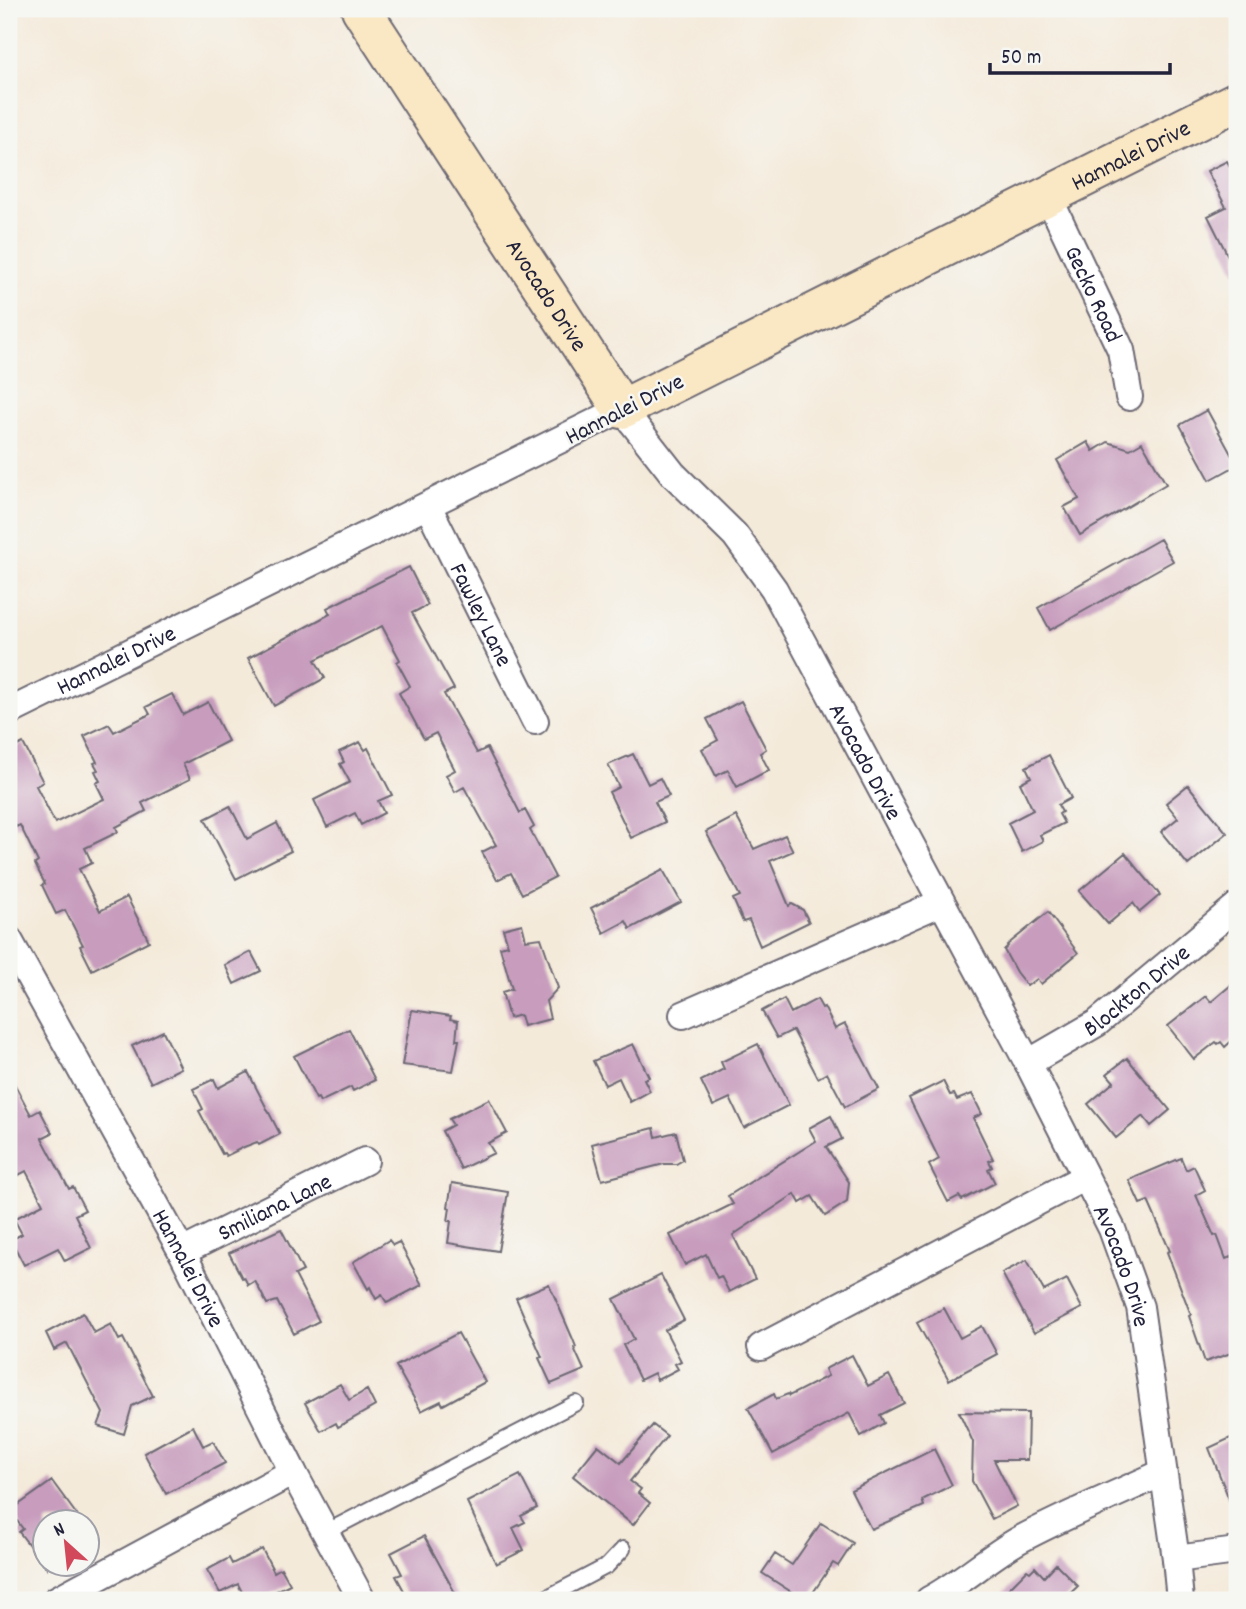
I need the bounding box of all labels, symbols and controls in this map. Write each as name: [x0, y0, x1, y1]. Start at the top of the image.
scale bar: [990, 32, 1171, 76]
text: 50 m: [1001, 44, 1041, 74]
street label: Hannalei Drive: [1066, 113, 1197, 201]
street label: Avocado Drive: [495, 233, 594, 359]
street label: Gecko Road: [1054, 241, 1129, 349]
street label: Hannalei Drive: [560, 366, 691, 455]
street label: Fawley Lane: [439, 558, 519, 673]
street label: Hannalei Drive: [51, 618, 183, 706]
street label: Avocado Drive: [818, 698, 909, 827]
street label: Blockton Drive: [1078, 938, 1199, 1047]
street label: Smiliana Lane: [213, 1166, 338, 1252]
street label: Avocado Drive: [1082, 1199, 1157, 1329]
street label: Hannalei Drive: [141, 1204, 231, 1334]
north arrow: [32, 1508, 102, 1578]
text: N: [50, 1517, 70, 1545]

